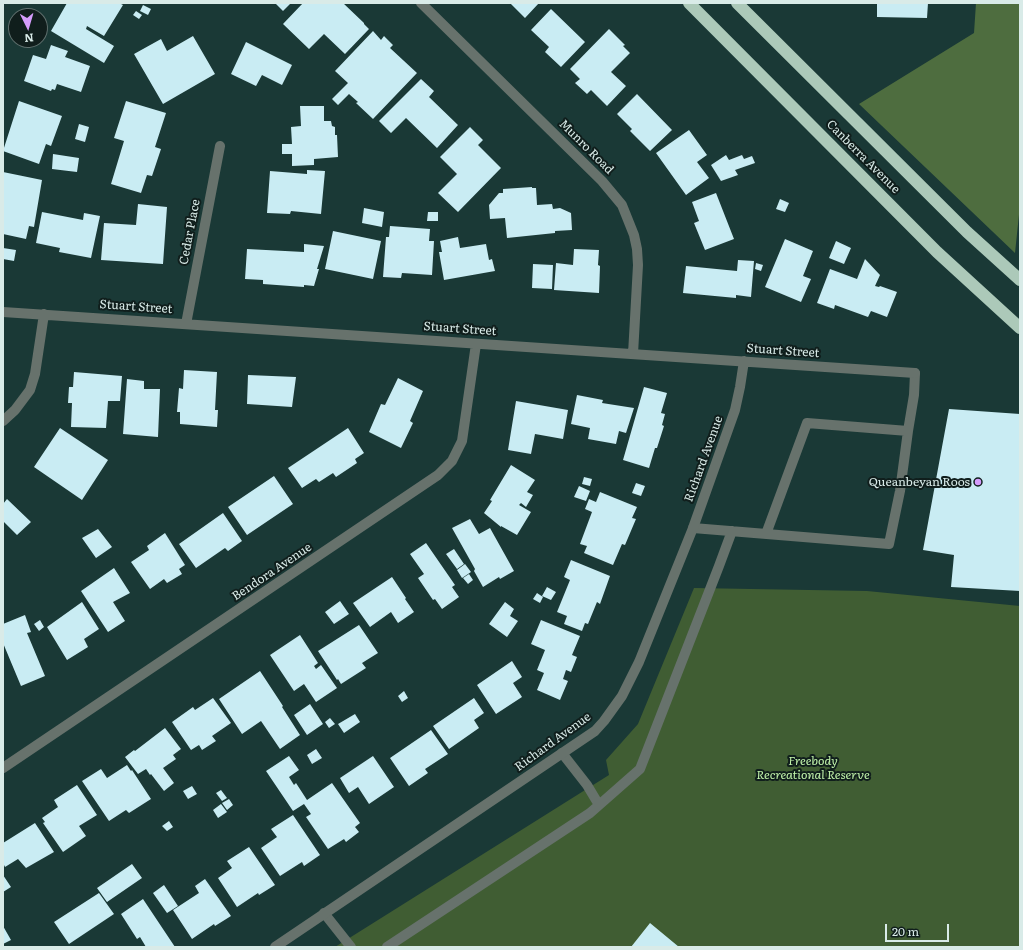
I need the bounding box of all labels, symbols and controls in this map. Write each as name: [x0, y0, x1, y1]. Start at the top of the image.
north arrow: [8, 8, 48, 48]
text: N: [24, 31, 34, 47]
street label: Munro Road: [556, 117, 616, 177]
street label: Canberra Avenue: [823, 117, 903, 197]
street label: Cedar Place: [177, 198, 203, 266]
street label: Stuart Street: [99, 297, 173, 317]
street label: Stuart Street: [423, 319, 497, 339]
street label: Stuart Street: [746, 341, 820, 361]
street label: Richard Avenue: [682, 414, 726, 504]
place label: Queanbeyan Roos: [869, 475, 970, 489]
marker: Queanbeyan Roos: [973, 477, 983, 487]
street label: Bendora Avenue: [230, 540, 314, 604]
street label: Richard Avenue: [512, 710, 594, 774]
park label: Freebody Recreational Reserve: [756, 754, 870, 782]
scale bar: [887, 916, 951, 942]
text: 20 m: [892, 922, 919, 940]

